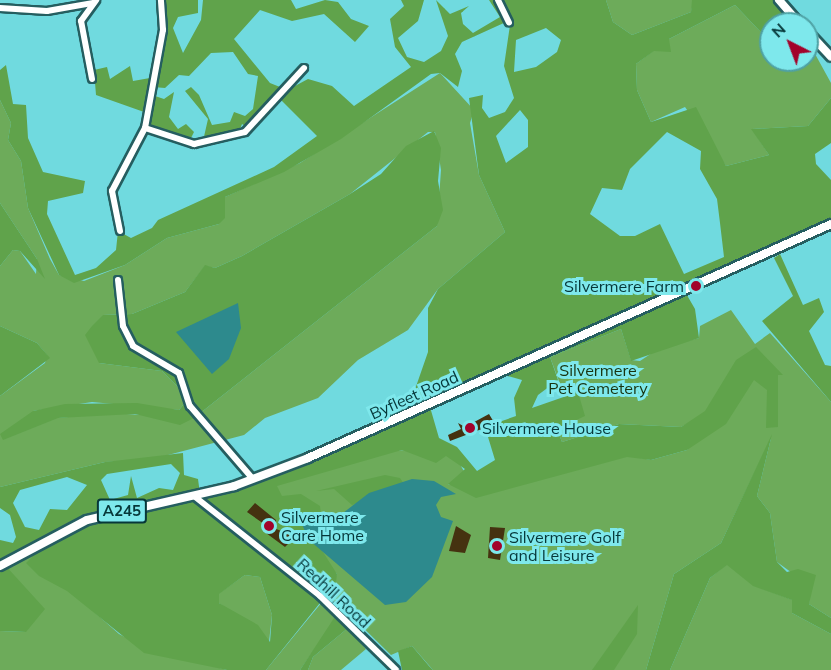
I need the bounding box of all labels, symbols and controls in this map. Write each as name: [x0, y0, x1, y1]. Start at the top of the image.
north arrow: [759, 12, 819, 72]
text: N: [767, 19, 789, 42]
place label: Silvermere Farm: [564, 276, 684, 296]
marker: Silvermere Farm: [689, 279, 703, 293]
park label: Silvermere Pet Cemetery: [548, 360, 648, 398]
street label: Byfleet Road: [367, 367, 461, 423]
place label: Silvermere House: [482, 418, 611, 438]
marker: Silvermere House: [463, 421, 477, 435]
road number: A245: [96, 499, 148, 523]
place label: Silvermere Care Home: [281, 507, 364, 545]
marker: Silvermere Care Home: [262, 519, 276, 533]
place label: Silvermere Golf and Leisure: [509, 527, 621, 565]
marker: Silvermere Golf and Leisure: [490, 539, 504, 553]
street label: Redhill Road: [293, 554, 375, 632]

